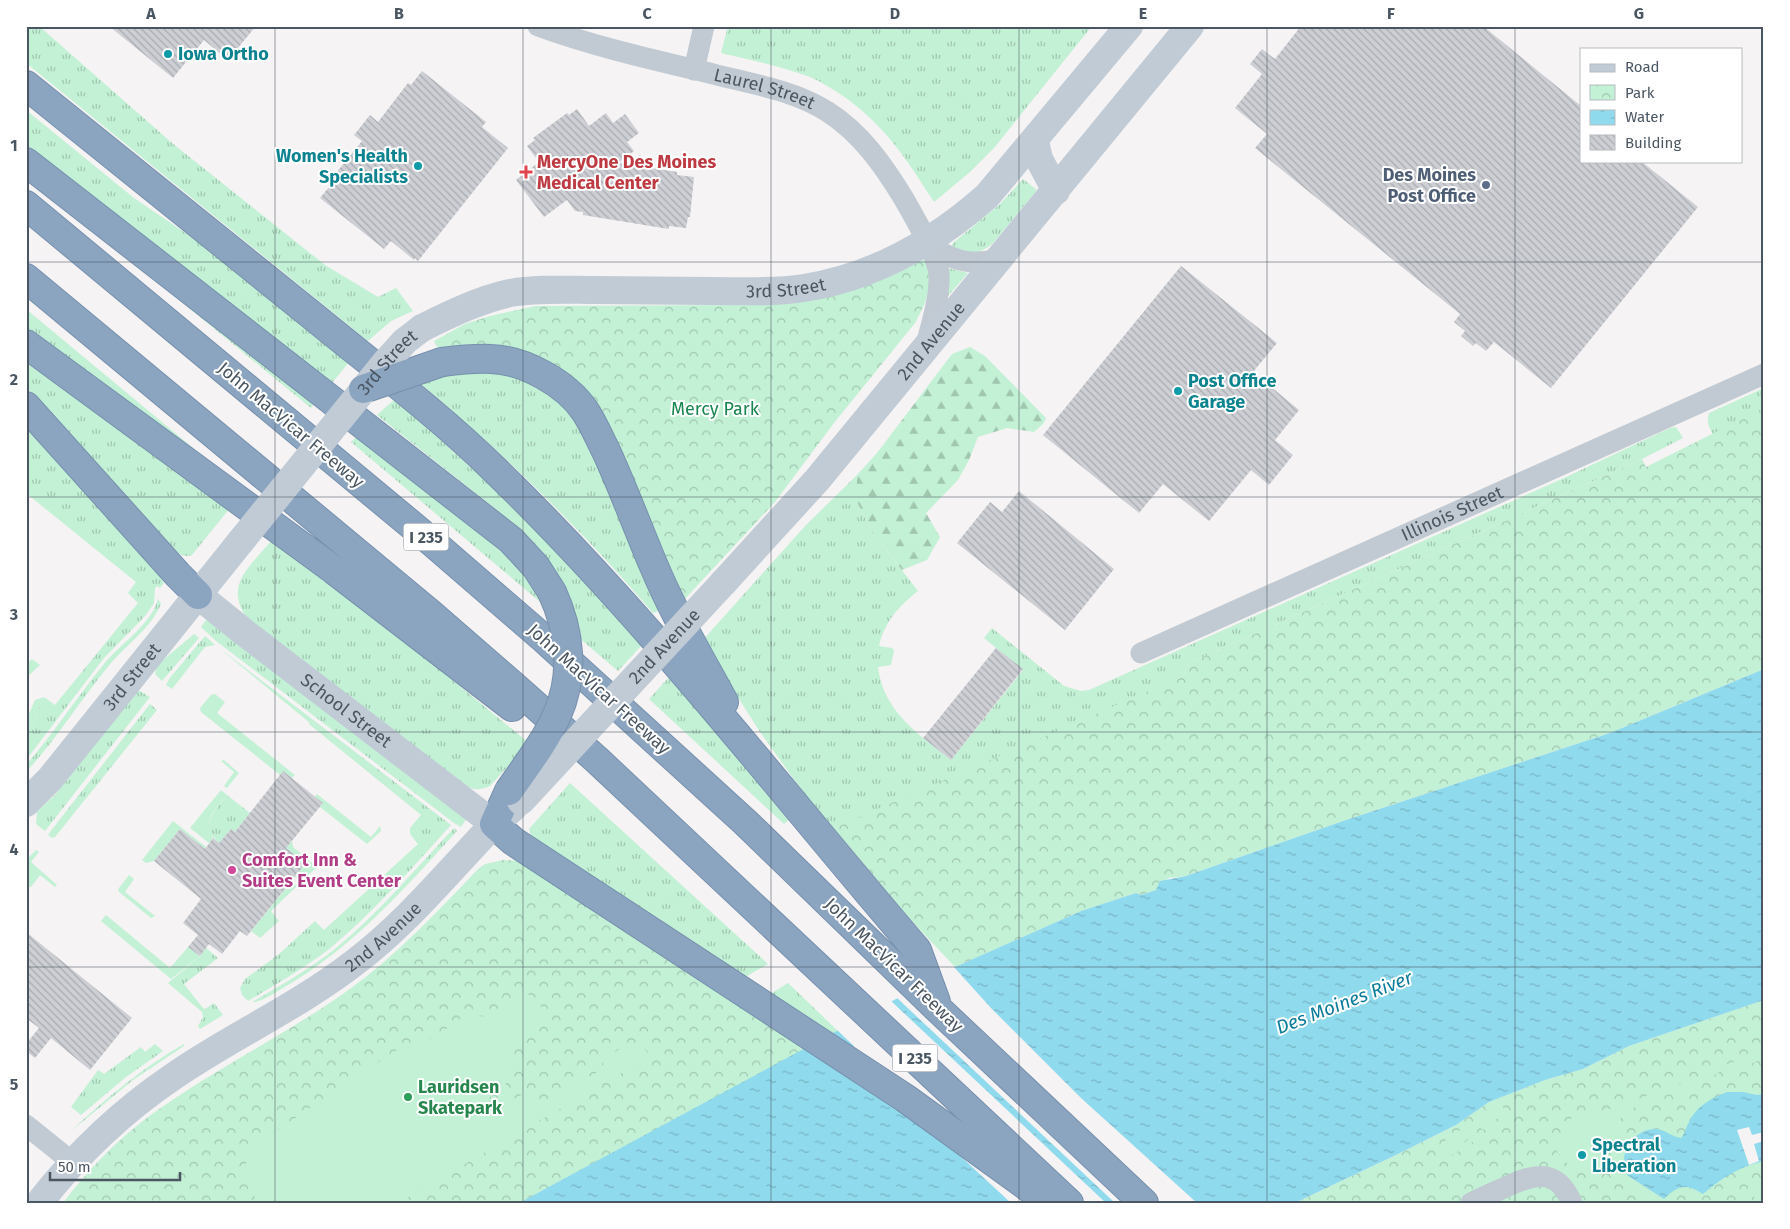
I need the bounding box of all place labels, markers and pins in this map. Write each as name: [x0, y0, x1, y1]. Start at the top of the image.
place label: Iowa Ortho: [178, 43, 269, 65]
marker: Iowa Ortho: [162, 48, 174, 60]
place label: Women's Health Specialists: [276, 145, 408, 188]
place label: MercyOne Des Moines Medical Center: [537, 151, 716, 194]
marker: Women's Health Specialists: [412, 160, 424, 172]
place label: Des Moines Post Office: [1383, 164, 1476, 207]
marker: MercyOne Des Moines Medical Center: [519, 165, 533, 179]
marker: Des Moines Post Office: [1480, 179, 1492, 191]
place label: Post Office Garage: [1188, 370, 1277, 413]
marker: Post Office Garage: [1172, 385, 1184, 397]
place label: Comfort Inn & Suites Event Center: [242, 849, 402, 892]
marker: Comfort Inn & Suites Event Center: [226, 864, 238, 876]
place label: Lauridsen Skatepark: [418, 1076, 503, 1119]
marker: Lauridsen Skatepark: [402, 1091, 414, 1103]
place label: Spectral Liberation: [1592, 1134, 1676, 1177]
marker: Spectral Liberation: [1576, 1149, 1588, 1161]

